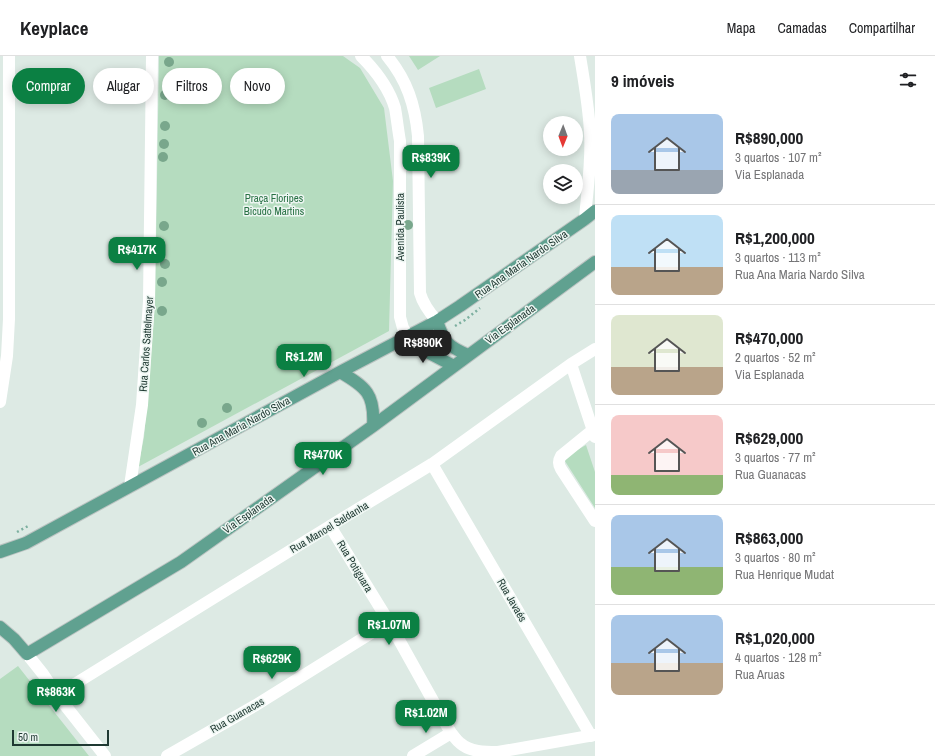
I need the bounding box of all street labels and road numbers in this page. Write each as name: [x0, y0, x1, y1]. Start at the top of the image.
street label: Avenida Paulista: [393, 193, 407, 262]
street label: Rua Ana Maria Nardo Silva: [472, 227, 570, 301]
street label: Rua Carlos Sattelmayer: [136, 296, 156, 392]
street label: Via Esplanada: [482, 301, 538, 347]
street label: Rua Ana Maria Nardo Silva: [190, 393, 292, 459]
street label: Via Esplanada: [220, 491, 276, 537]
street label: Rua Manoel Saldanha: [287, 498, 371, 556]
street label: Rua Potiguara: [334, 537, 376, 595]
street label: Rua Javaés: [494, 576, 530, 625]
street label: Rua Guanacas: [207, 694, 267, 736]

